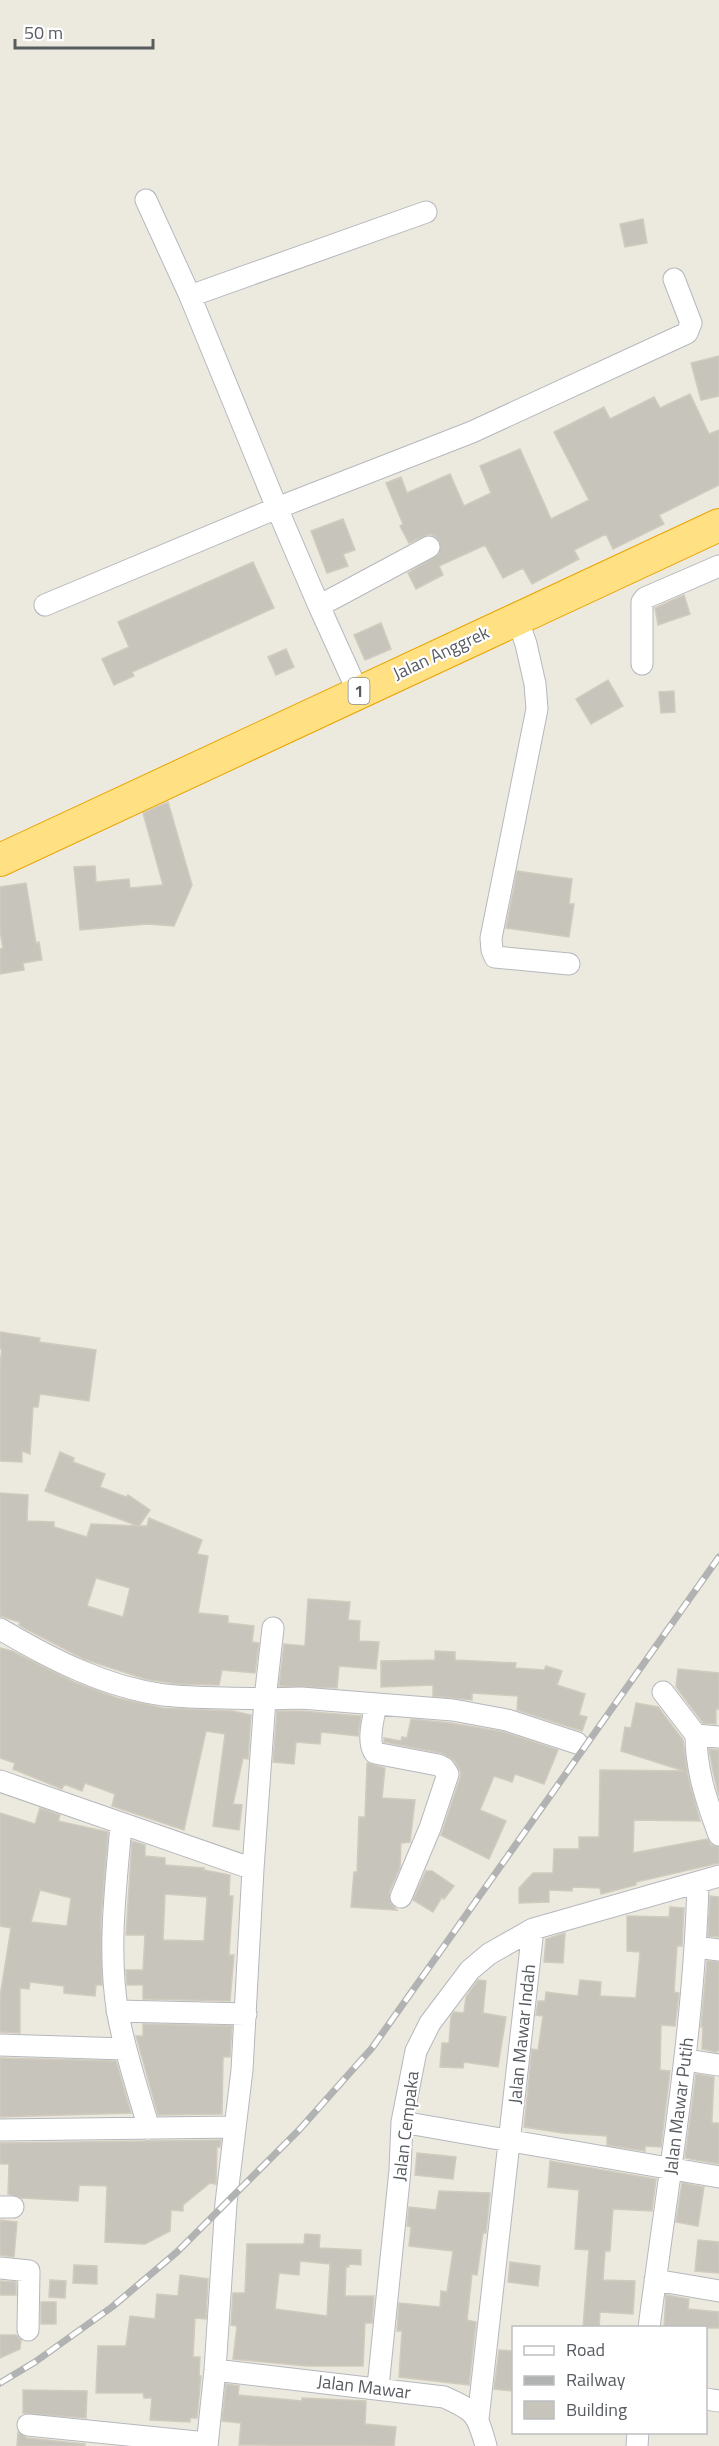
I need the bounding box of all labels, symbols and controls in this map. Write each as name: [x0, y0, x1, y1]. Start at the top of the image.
scale bar: [15, 12, 153, 50]
text: 50 m: [24, 19, 63, 46]
street label: Jalan Anggrek: [388, 618, 494, 687]
road number: 1: [348, 678, 370, 704]
street label: Jalan Mawar Indah: [501, 1963, 542, 2105]
street label: Jalan Mawar Putih: [657, 2036, 700, 2176]
street label: Jalan Cempaka: [385, 2069, 426, 2183]
legend: [512, 2326, 707, 2434]
text: Road: [566, 2336, 605, 2363]
text: Railway: [566, 2366, 626, 2393]
street label: Jalan Mawar: [316, 2367, 412, 2406]
text: Building: [566, 2396, 627, 2423]

